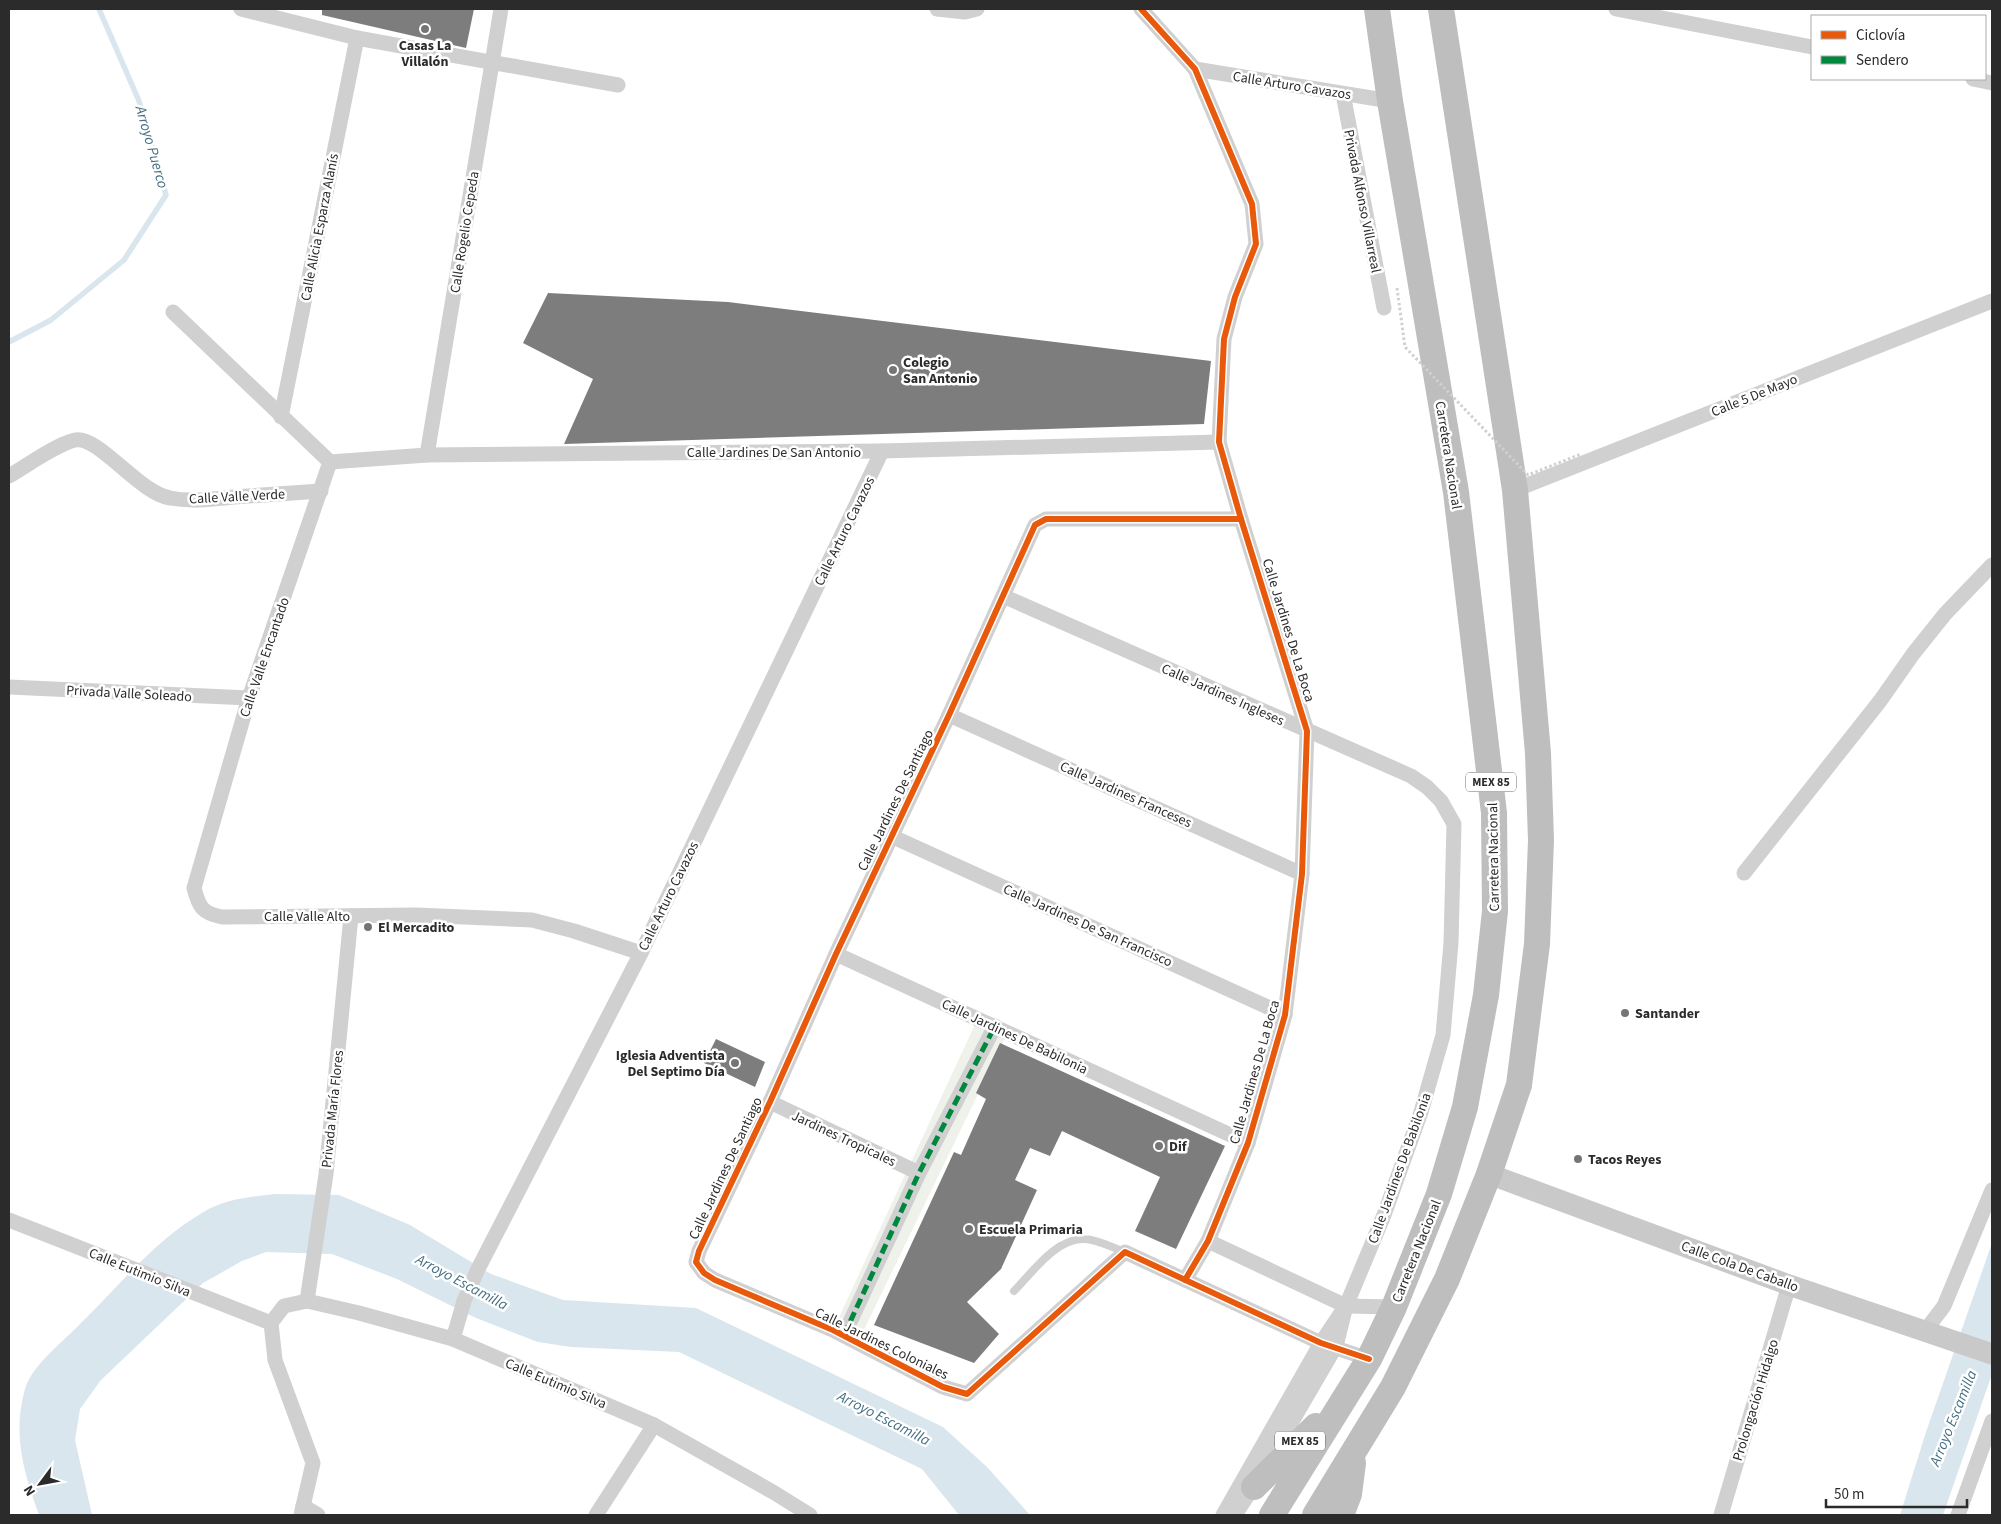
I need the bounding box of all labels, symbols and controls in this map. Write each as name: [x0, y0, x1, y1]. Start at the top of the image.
legend: [1811, 15, 1986, 80]
marker: Casas La Villalón: [419, 23, 431, 35]
text: Ciclovía: [1856, 25, 1905, 46]
place label: Casas La Villalón: [399, 36, 451, 72]
text: Sendero: [1856, 50, 1909, 71]
street label: Calle Arturo Cavazos: [1231, 67, 1353, 105]
water label: Arroyo Puerco: [129, 102, 173, 191]
street label: Privada Alfonso Villarreal: [1338, 128, 1386, 275]
street label: Calle Alicia Esparza Alanís: [296, 152, 344, 303]
street label: Calle Rogelio Cepeda: [445, 170, 484, 294]
place label: Colegio San Antonio: [903, 353, 978, 389]
marker: Colegio San Antonio: [887, 364, 899, 376]
street label: Calle 5 De Mayo: [1708, 370, 1800, 422]
street label: Carretera Nacional: [1430, 400, 1466, 511]
street label: Calle Jardines De San Antonio: [687, 443, 861, 463]
street label: Calle Arturo Cavazos: [810, 473, 880, 590]
street label: Calle Valle Verde: [189, 484, 286, 510]
street label: Calle Jardines De La Boca: [1257, 556, 1319, 704]
street label: Calle Valle Encantado: [235, 595, 295, 720]
street label: Calle Jardines Ingleses: [1158, 659, 1287, 731]
street label: Privada Valle Soleado: [66, 681, 192, 707]
street label: Calle Jardines De Santiago: [853, 726, 939, 875]
street label: Calle Jardines Franceses: [1056, 757, 1195, 833]
road number: MEX 85: [1466, 772, 1516, 792]
street label: Carretera Nacional: [1483, 802, 1505, 912]
street label: Calle Arturo Cavazos: [634, 838, 704, 955]
street label: Calle Jardines De San Francisco: [1000, 879, 1175, 972]
street label: Calle Valle Alto: [264, 907, 350, 927]
place label: El Mercadito: [378, 918, 455, 938]
marker: El Mercadito: [362, 921, 374, 933]
street label: Calle Jardines De Babilonia: [938, 994, 1091, 1080]
street label: Calle Jardines De La Boca: [1225, 998, 1285, 1147]
place label: Santander: [1635, 1004, 1700, 1024]
marker: Santander: [1619, 1007, 1631, 1019]
place label: Iglesia Adventista Del Septimo Día: [616, 1046, 725, 1082]
street label: Privada María Flores: [317, 1049, 349, 1169]
marker: Iglesia Adventista Del Septimo Día: [729, 1057, 741, 1069]
street label: Calle Jardines De Babilonia: [1363, 1090, 1437, 1246]
street label: Calle Jardines De Santiago: [684, 1094, 768, 1243]
street label: Jardines Tropicales: [788, 1106, 899, 1172]
place label: Dif: [1169, 1137, 1188, 1157]
marker: Dif: [1153, 1140, 1165, 1152]
place label: Tacos Reyes: [1588, 1150, 1661, 1170]
marker: Tacos Reyes: [1572, 1153, 1584, 1165]
street label: Carretera Nacional: [1387, 1197, 1447, 1306]
place label: Escuela Primaria: [979, 1220, 1083, 1240]
marker: Escuela Primaria: [963, 1223, 975, 1235]
street label: Calle Cola De Caballo: [1678, 1236, 1801, 1297]
street label: Calle Eutimio Silva: [86, 1243, 194, 1302]
water label: Arroyo Escamilla: [411, 1249, 512, 1316]
street label: Calle Jardines Coloniales: [811, 1303, 952, 1385]
street label: Prolongación Hidalgo: [1728, 1337, 1784, 1464]
street label: Calle Eutimio Silva: [502, 1354, 609, 1414]
water label: Arroyo Escamilla: [1924, 1367, 1982, 1470]
water label: Arroyo Escamilla: [833, 1386, 934, 1451]
road number: MEX 85: [1275, 1432, 1325, 1450]
north arrow: [15, 1459, 65, 1509]
scale bar: [1826, 1476, 1967, 1508]
text: N: [19, 1481, 41, 1500]
text: 50 m: [1834, 1484, 1864, 1505]

